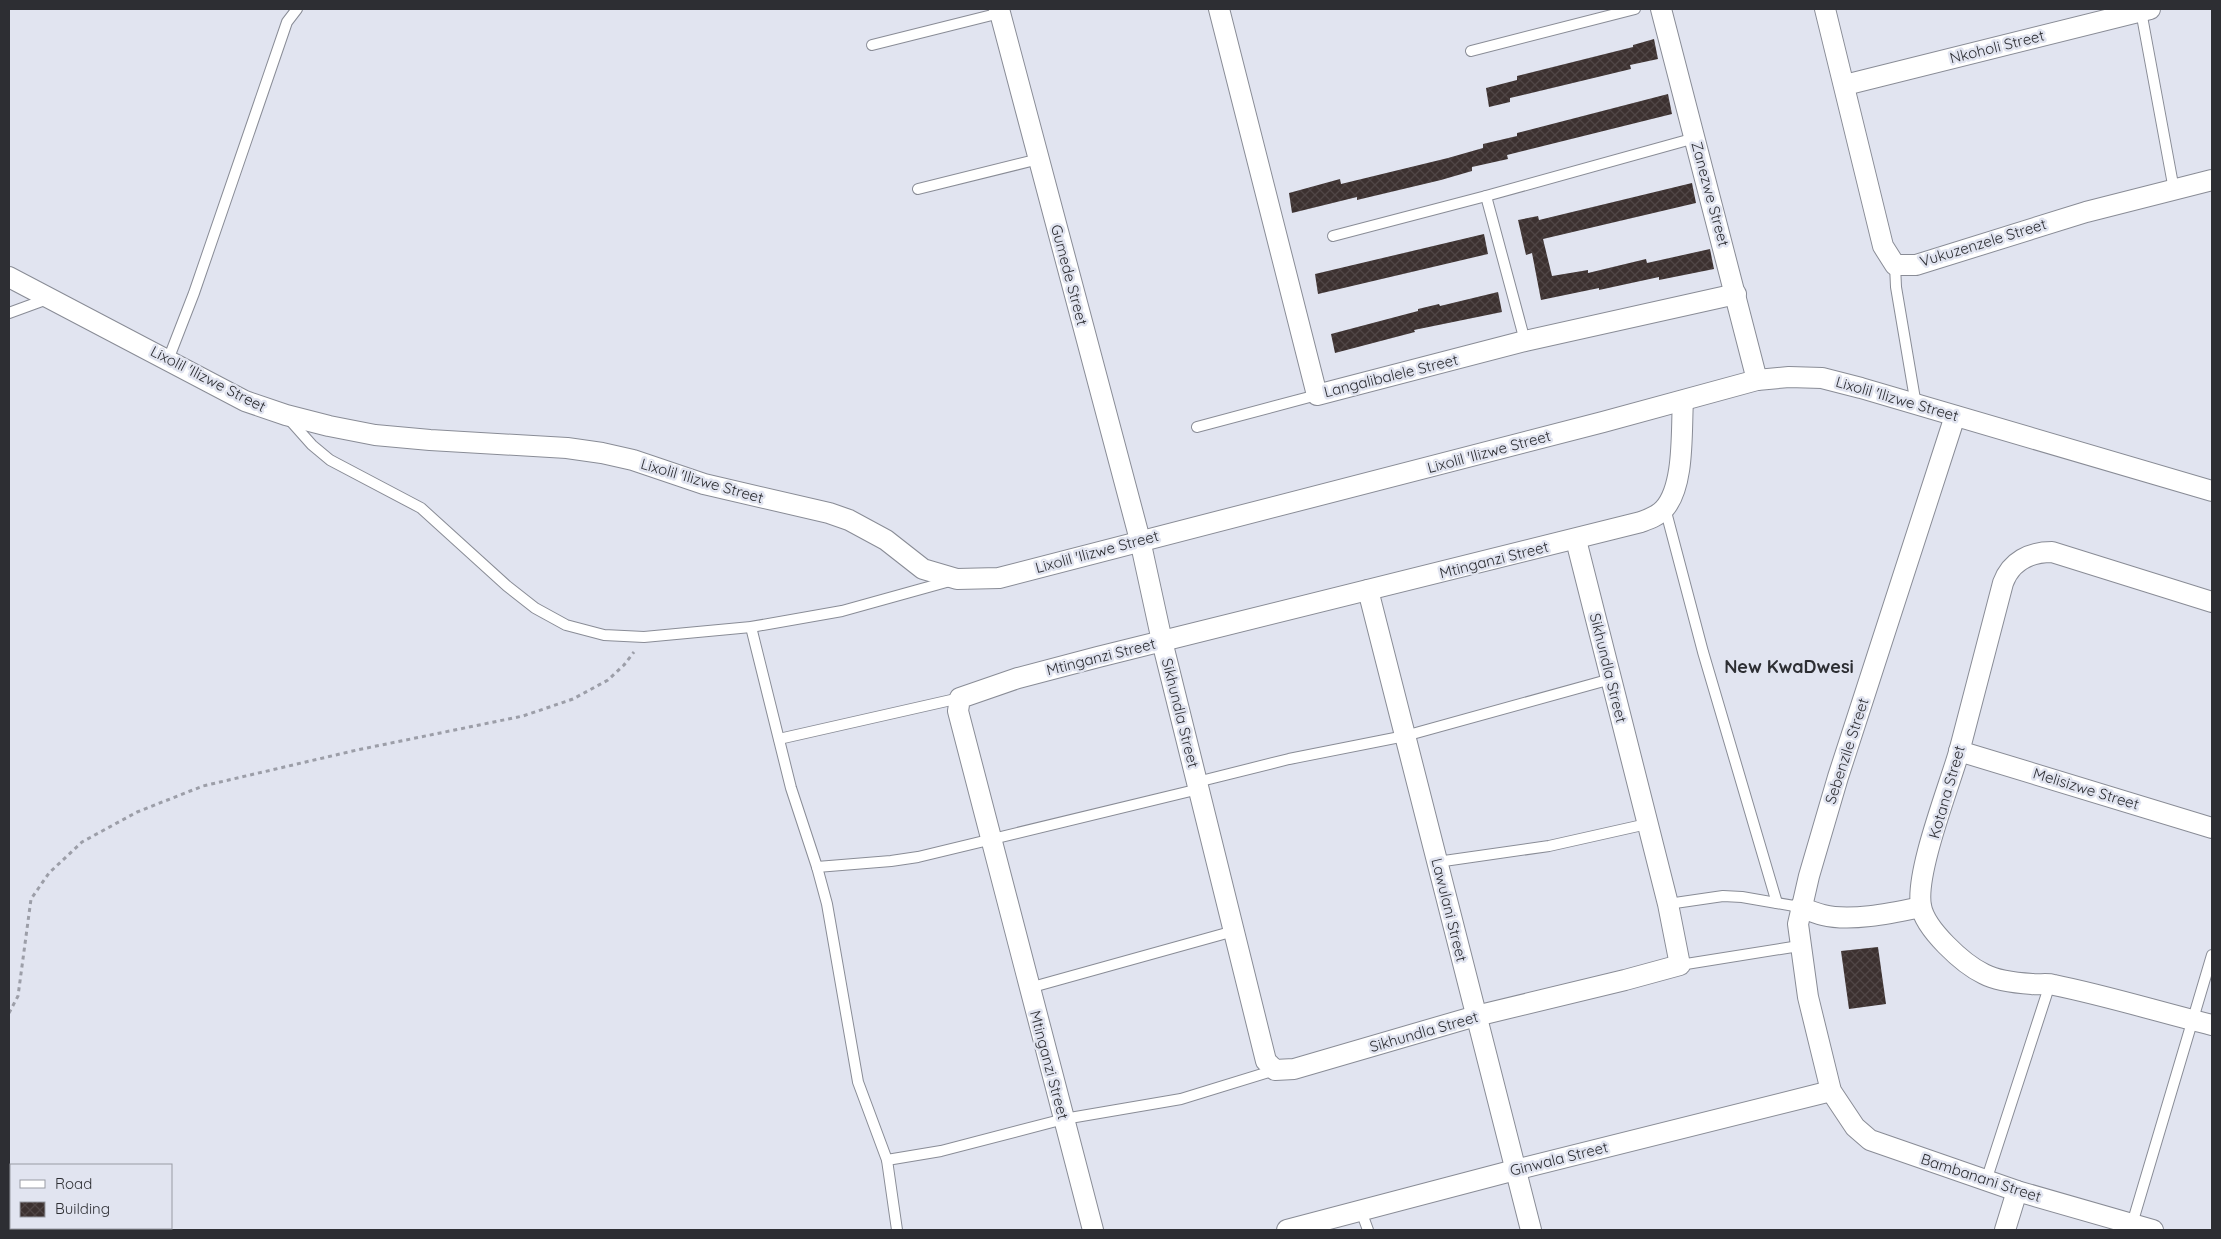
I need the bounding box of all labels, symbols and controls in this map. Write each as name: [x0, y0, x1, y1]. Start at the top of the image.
street label: Nkoholi Street: [1948, 26, 2046, 67]
street label: Zanezwe Street: [1687, 139, 1734, 248]
street label: Vukuzenzele Street: [1917, 214, 2048, 271]
street label: Gumede Street: [1047, 222, 1092, 327]
street label: Lixolil 'Ilizwe Street: [147, 341, 269, 416]
street label: Langalibalele Street: [1322, 350, 1460, 401]
street label: Lixolil 'Ilizwe Street: [1834, 372, 1961, 425]
street label: Lixolil 'Ilizwe Street: [1425, 426, 1553, 477]
street label: Lixolil 'Ilizwe Street: [639, 454, 766, 507]
street label: Lixolil 'Ilizwe Street: [1033, 526, 1161, 577]
street label: Mtinganzi Street: [1437, 537, 1550, 582]
street label: Sikhundla Street: [1586, 611, 1631, 725]
street label: Mtinganzi Street: [1044, 634, 1157, 679]
district label: New KwaDwesi: [1724, 655, 1854, 678]
street label: Sikhundla Street: [1158, 656, 1203, 770]
street label: Sebenzile Street: [1820, 695, 1873, 806]
street label: Kotana Street: [1924, 743, 1969, 841]
street label: Melisizwe Street: [2031, 763, 2141, 814]
street label: Lawulani Street: [1427, 856, 1472, 964]
street label: Sikhundla Street: [1367, 1007, 1480, 1056]
street label: Mtinganzi Street: [1026, 1008, 1073, 1121]
street label: Ginwala Street: [1508, 1137, 1610, 1180]
street label: Bambanani Street: [1919, 1149, 2044, 1206]
legend: [10, 1164, 172, 1229]
text: Road: [55, 1174, 92, 1193]
text: Building: [55, 1199, 110, 1218]

